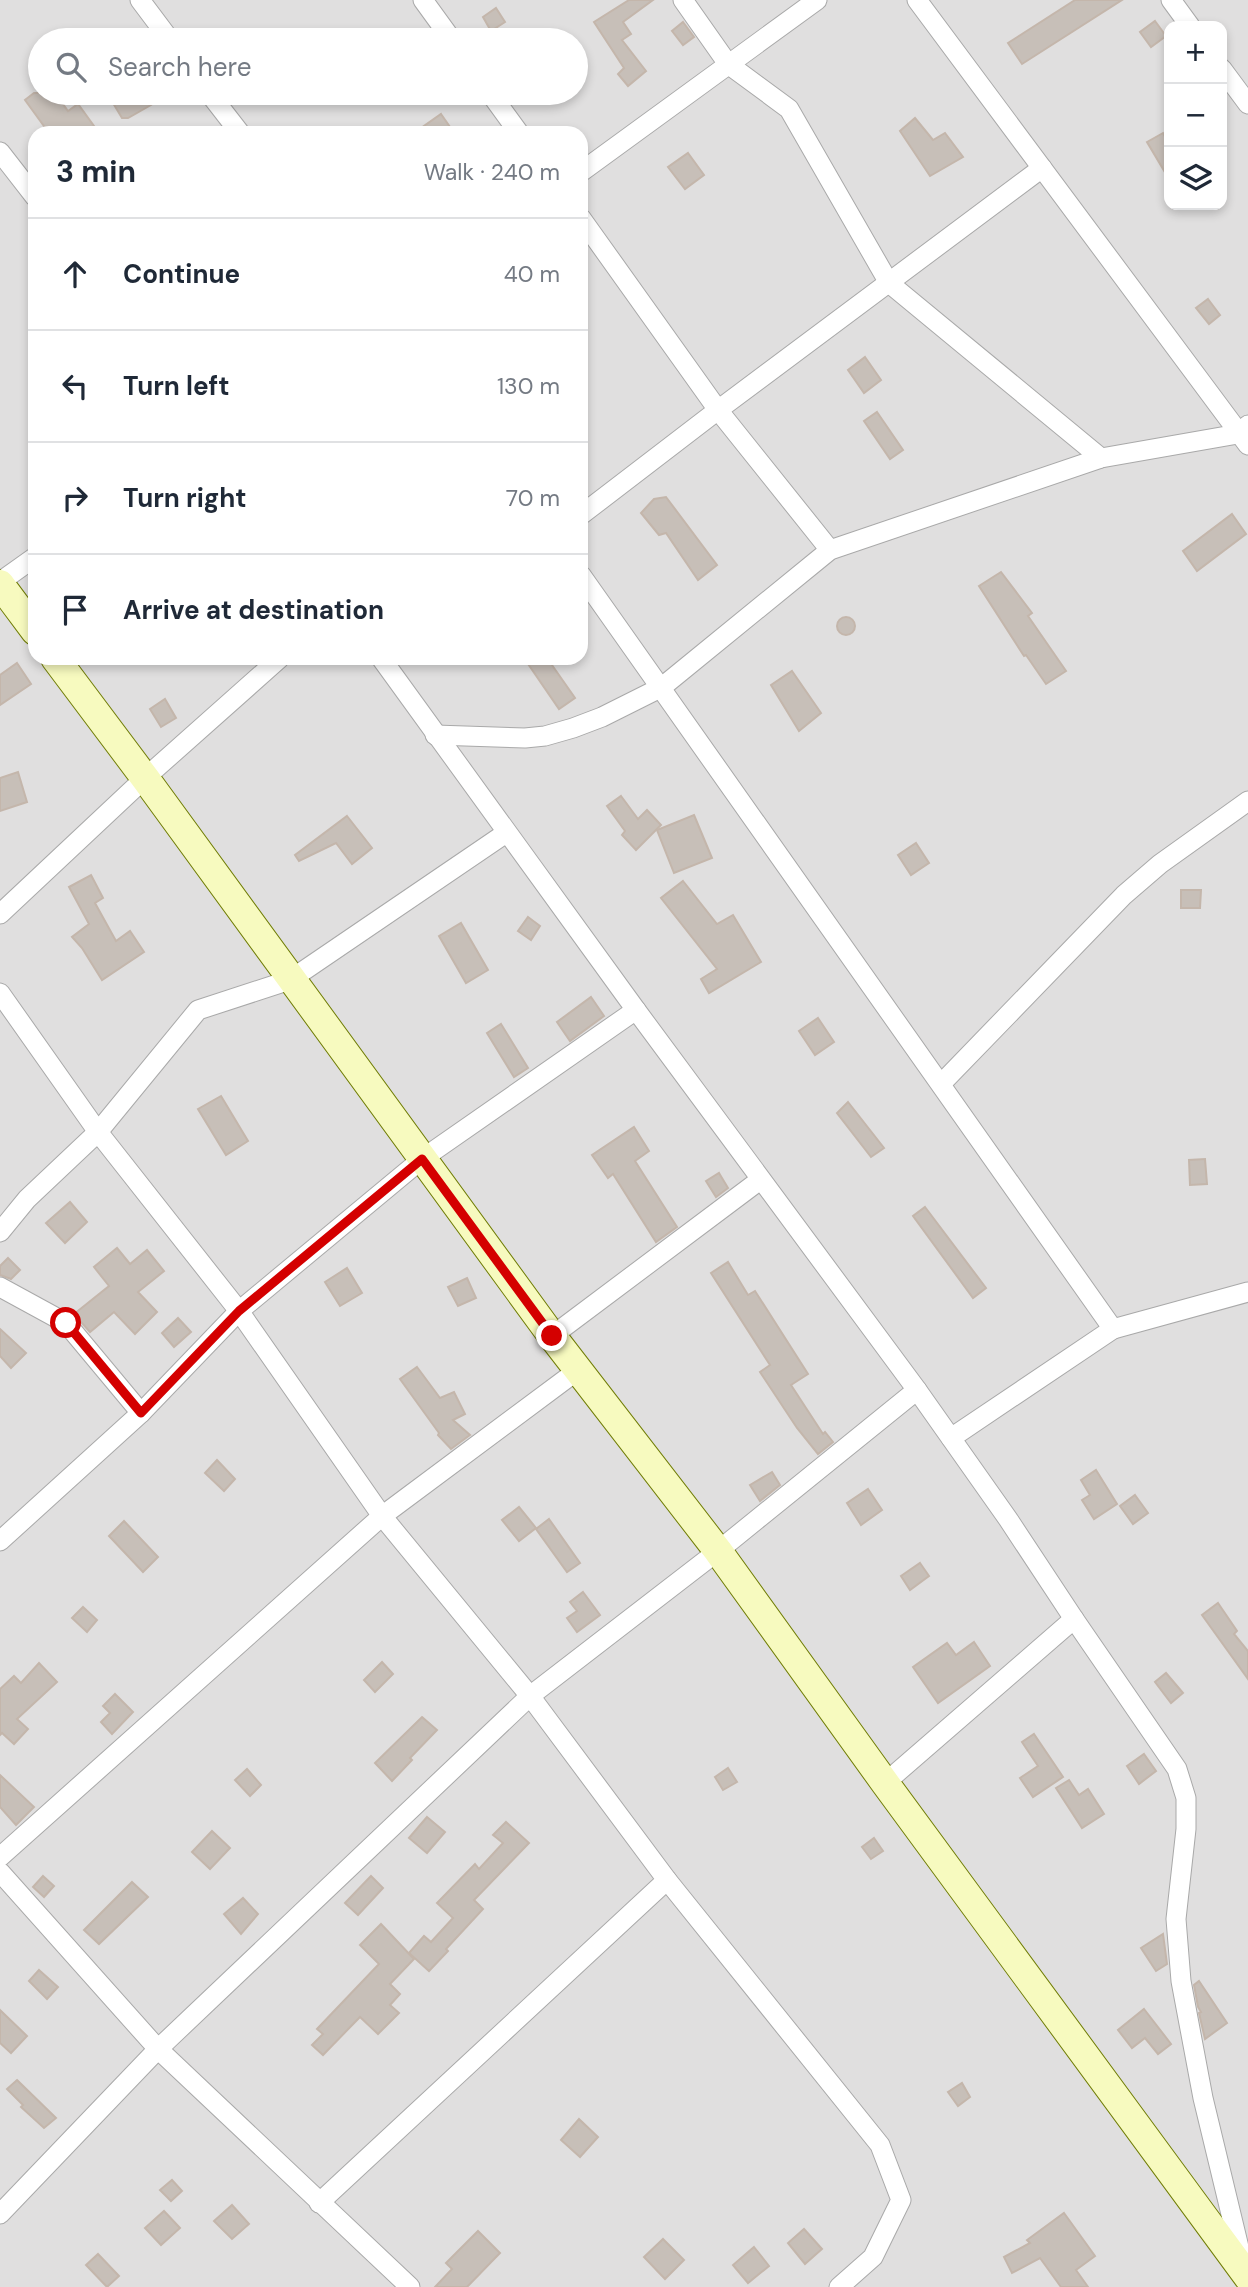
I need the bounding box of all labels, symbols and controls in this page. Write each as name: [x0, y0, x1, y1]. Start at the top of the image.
map controls: [1164, 21, 1227, 210]
button: +: [1164, 21, 1227, 84]
search box: [28, 28, 588, 105]
icon: search: [52, 48, 90, 86]
text: Search here: [108, 50, 251, 84]
button: −: [1164, 84, 1227, 147]
button: layers: [1164, 147, 1227, 210]
text: 3 min: [56, 152, 136, 191]
text: Walk · 240 m: [424, 157, 560, 187]
icon: ahead: [56, 255, 94, 293]
text: Continue: [123, 257, 240, 291]
text: 40 m: [504, 259, 560, 289]
icon: left: [56, 367, 94, 405]
text: Turn left: [123, 369, 230, 403]
text: 130 m: [497, 371, 560, 401]
icon: right: [56, 479, 94, 517]
text: Turn right: [123, 481, 247, 515]
text: 70 m: [506, 483, 560, 513]
icon: arrive: [56, 591, 94, 629]
text: Arrive at destination: [123, 593, 384, 627]
route start: [50, 1307, 81, 1338]
route end: [536, 1320, 567, 1351]

